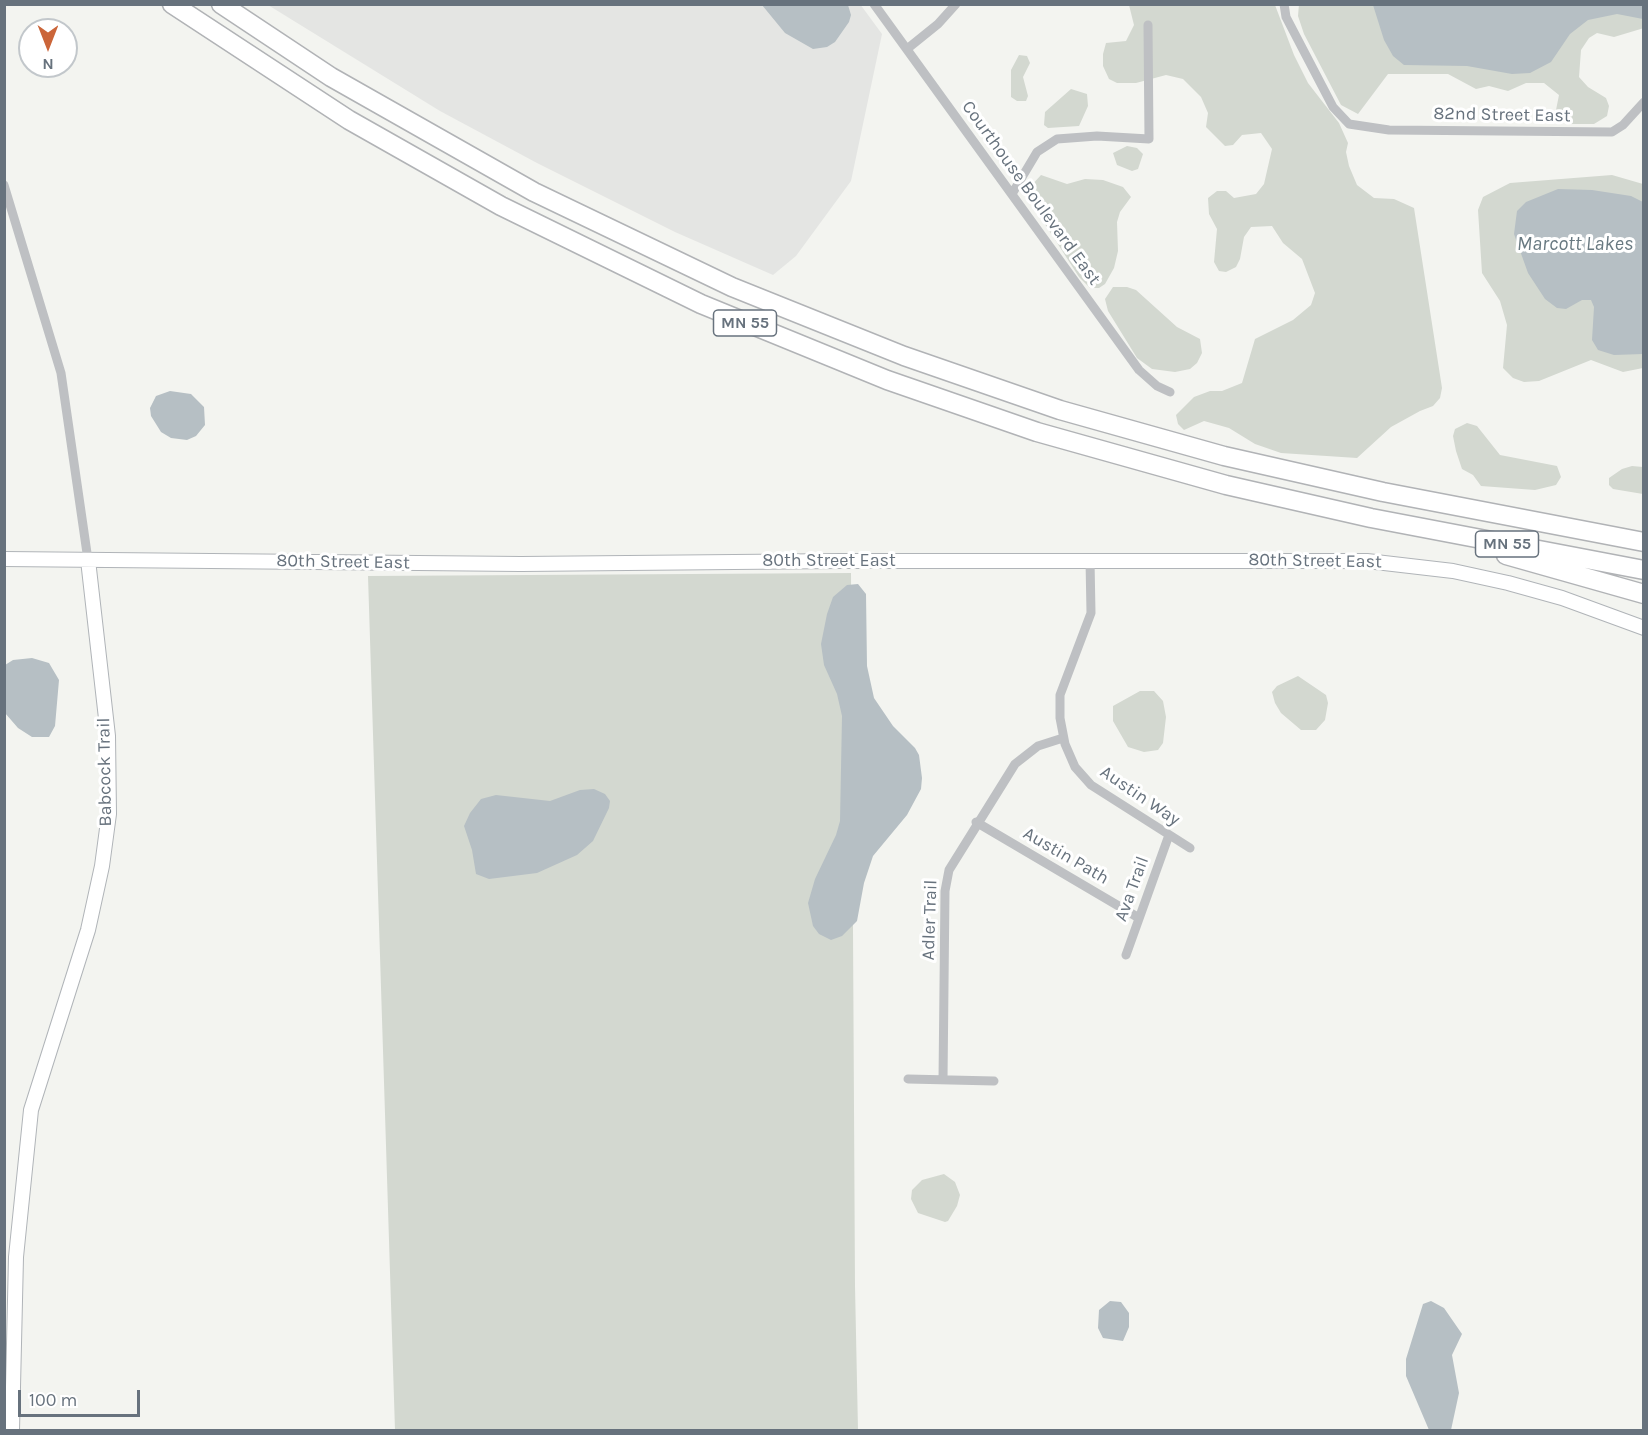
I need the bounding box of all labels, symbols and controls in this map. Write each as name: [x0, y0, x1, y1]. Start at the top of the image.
north arrow: [18, 18, 78, 78]
text: N: [42, 55, 54, 74]
street label: Courthouse Boulevard East: [957, 97, 1105, 289]
street label: 82nd Street East: [1433, 103, 1571, 127]
water label: Marcott Lakes: [1517, 232, 1633, 256]
road number: MN 55: [714, 310, 777, 336]
road number: MN 55: [1476, 531, 1538, 557]
street label: 80th Street East: [1248, 549, 1382, 573]
street label: 80th Street East: [276, 550, 410, 574]
street label: 80th Street East: [762, 550, 896, 572]
street label: Babcock Trail: [93, 717, 117, 827]
street label: Austin Way: [1096, 761, 1184, 831]
street label: Austin Path: [1019, 823, 1113, 889]
street label: Ava Trail: [1110, 854, 1154, 924]
street label: Adler Trail: [918, 879, 942, 961]
scale bar: [21, 1378, 142, 1416]
text: 100 m: [29, 1389, 77, 1411]

